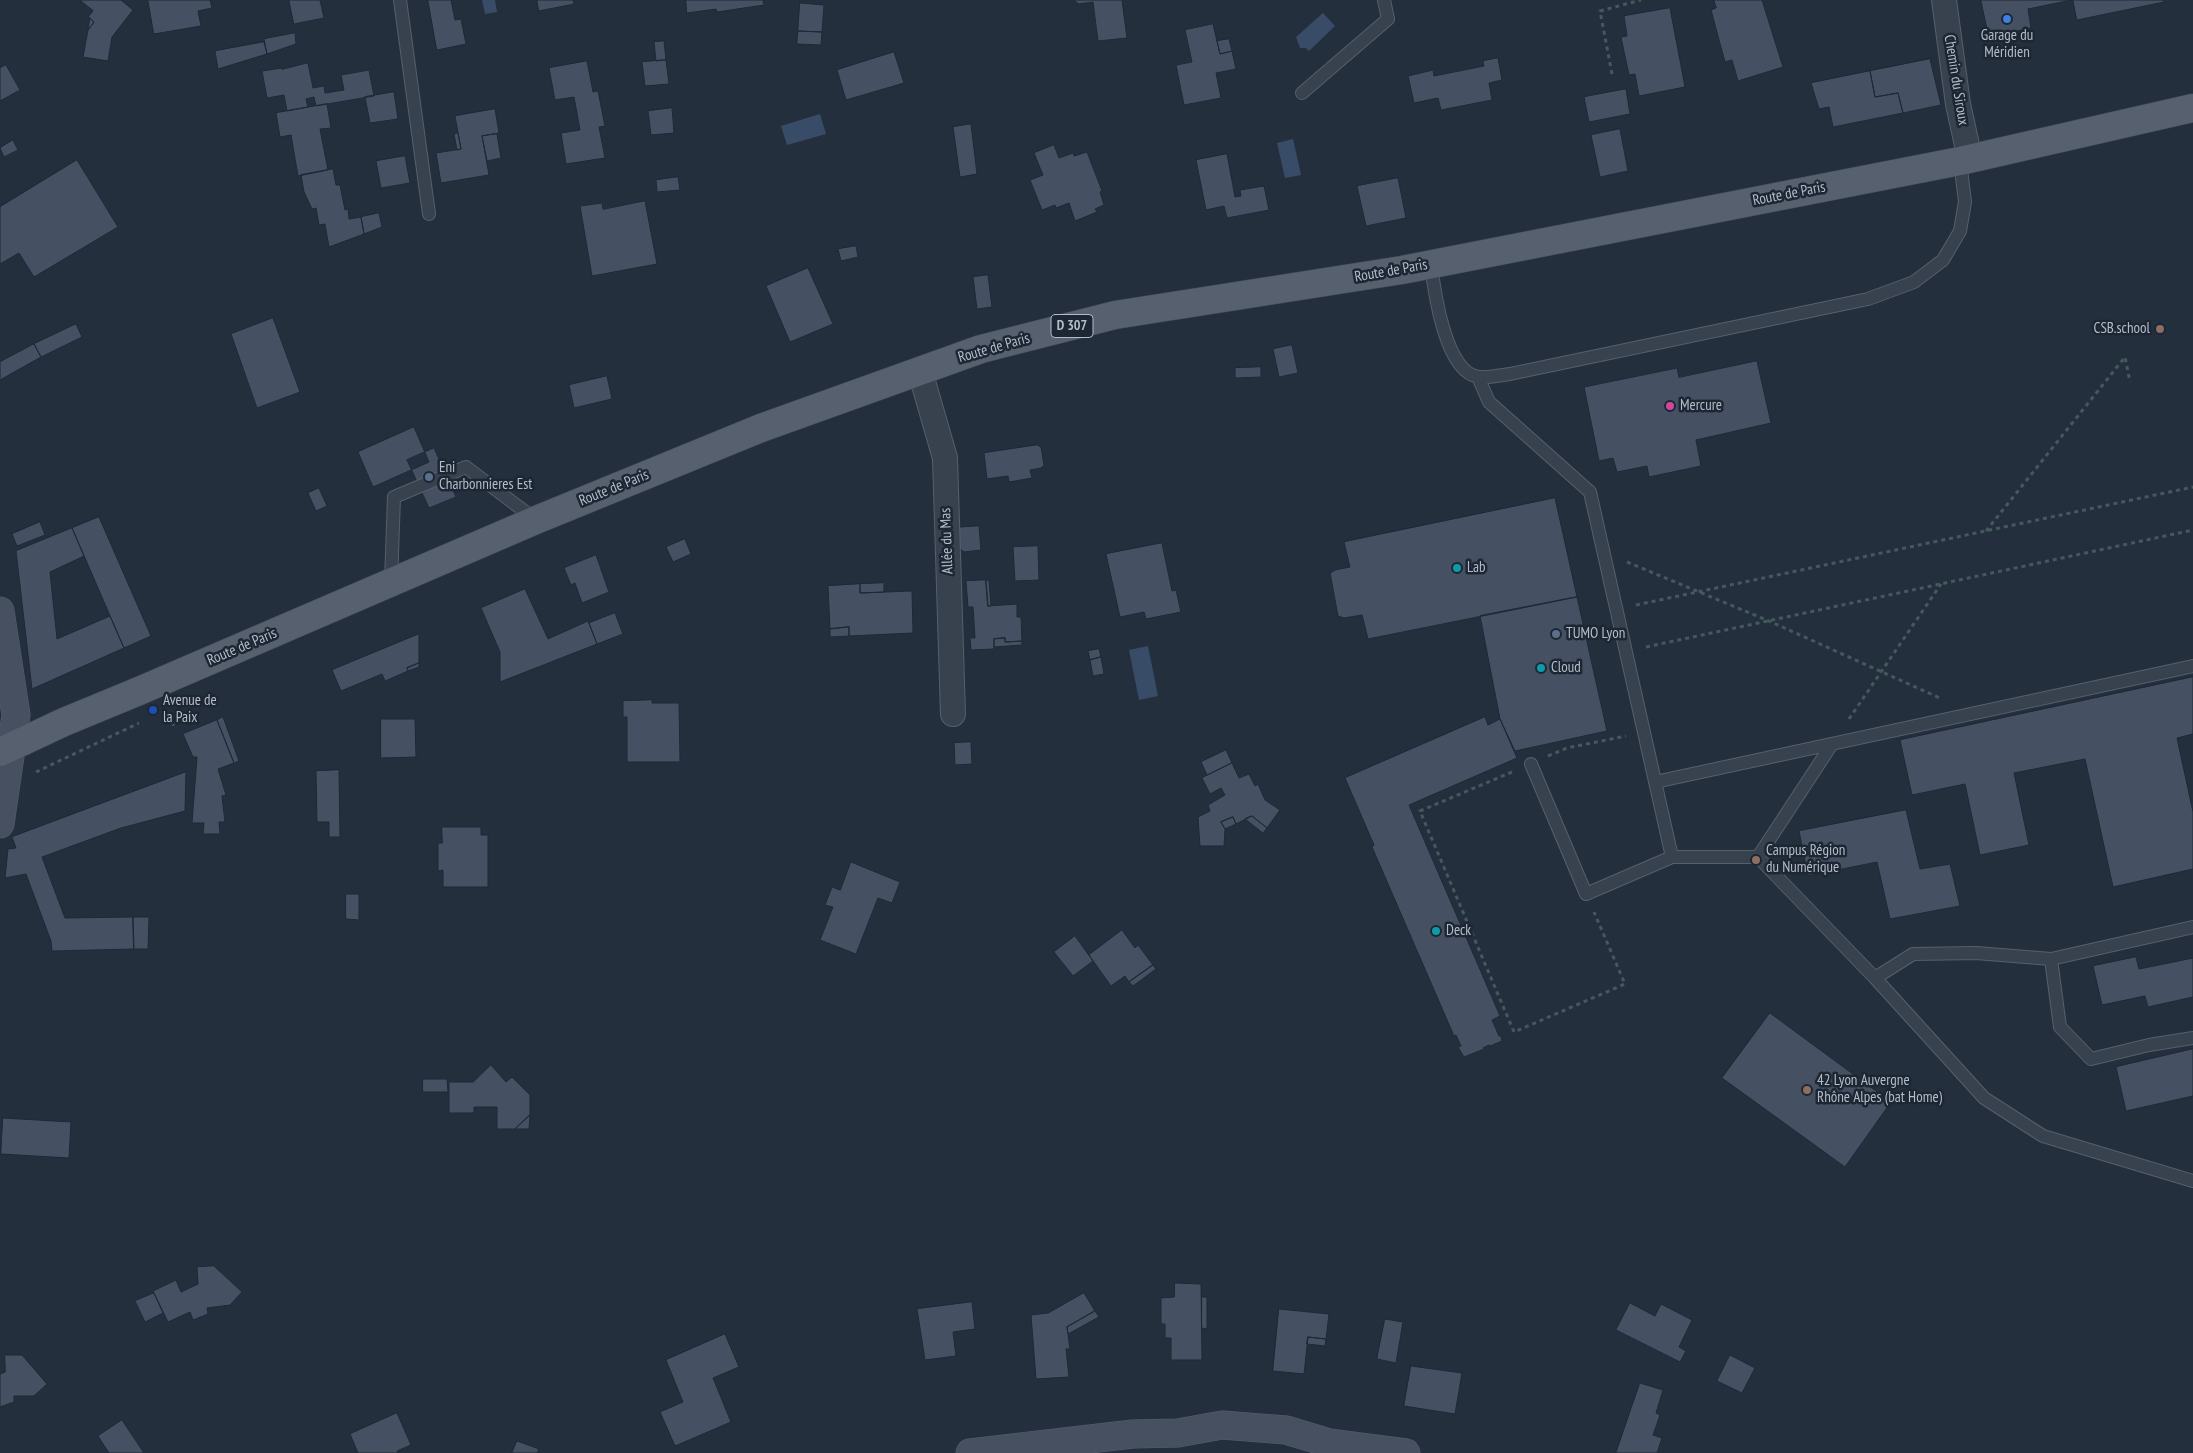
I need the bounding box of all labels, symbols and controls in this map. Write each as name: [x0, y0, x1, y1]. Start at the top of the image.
marker: Garage du Méridien: [2001, 13, 2013, 25]
place label: Garage du Méridien: [1981, 27, 2033, 62]
street label: Chemin du Siroux: [1940, 33, 1972, 127]
street label: Route de Paris: [1751, 178, 1827, 210]
street label: Route de Paris: [1353, 256, 1429, 286]
road number: D 307: [1051, 314, 1093, 338]
place label: CSB.school: [2094, 320, 2150, 338]
marker: CSB.school: [2154, 323, 2166, 335]
street label: Route de Paris: [956, 329, 1032, 367]
place label: Mercure: [1680, 397, 1722, 415]
marker: Mercure: [1664, 400, 1676, 412]
place label: Eni Charbonnieres Est: [439, 459, 532, 494]
street label: Route de Paris: [576, 466, 652, 510]
marker: Eni Charbonnieres Est: [423, 471, 435, 483]
street label: Allée du Mas: [937, 508, 957, 574]
place label: Lab: [1467, 559, 1486, 577]
marker: Lab: [1451, 562, 1463, 574]
street label: Route de Paris: [205, 624, 279, 670]
place label: TUMO Lyon: [1566, 625, 1625, 643]
marker: TUMO Lyon: [1550, 628, 1562, 640]
place label: Cloud: [1551, 659, 1581, 677]
marker: Cloud: [1535, 662, 1547, 674]
place label: Avenue de la Paix: [163, 692, 217, 727]
marker: Avenue de la Paix: [147, 704, 159, 716]
place label: Campus Région du Numérique: [1766, 842, 1845, 877]
marker: Campus Région du Numérique: [1750, 854, 1762, 866]
place label: Deck: [1446, 922, 1471, 940]
marker: Deck: [1430, 925, 1442, 937]
place label: 42 Lyon Auvergne Rhône Alpes (bat Home): [1817, 1072, 1942, 1107]
marker: 42 Lyon Auvergne Rhône Alpes (bat Home): [1801, 1084, 1813, 1096]

